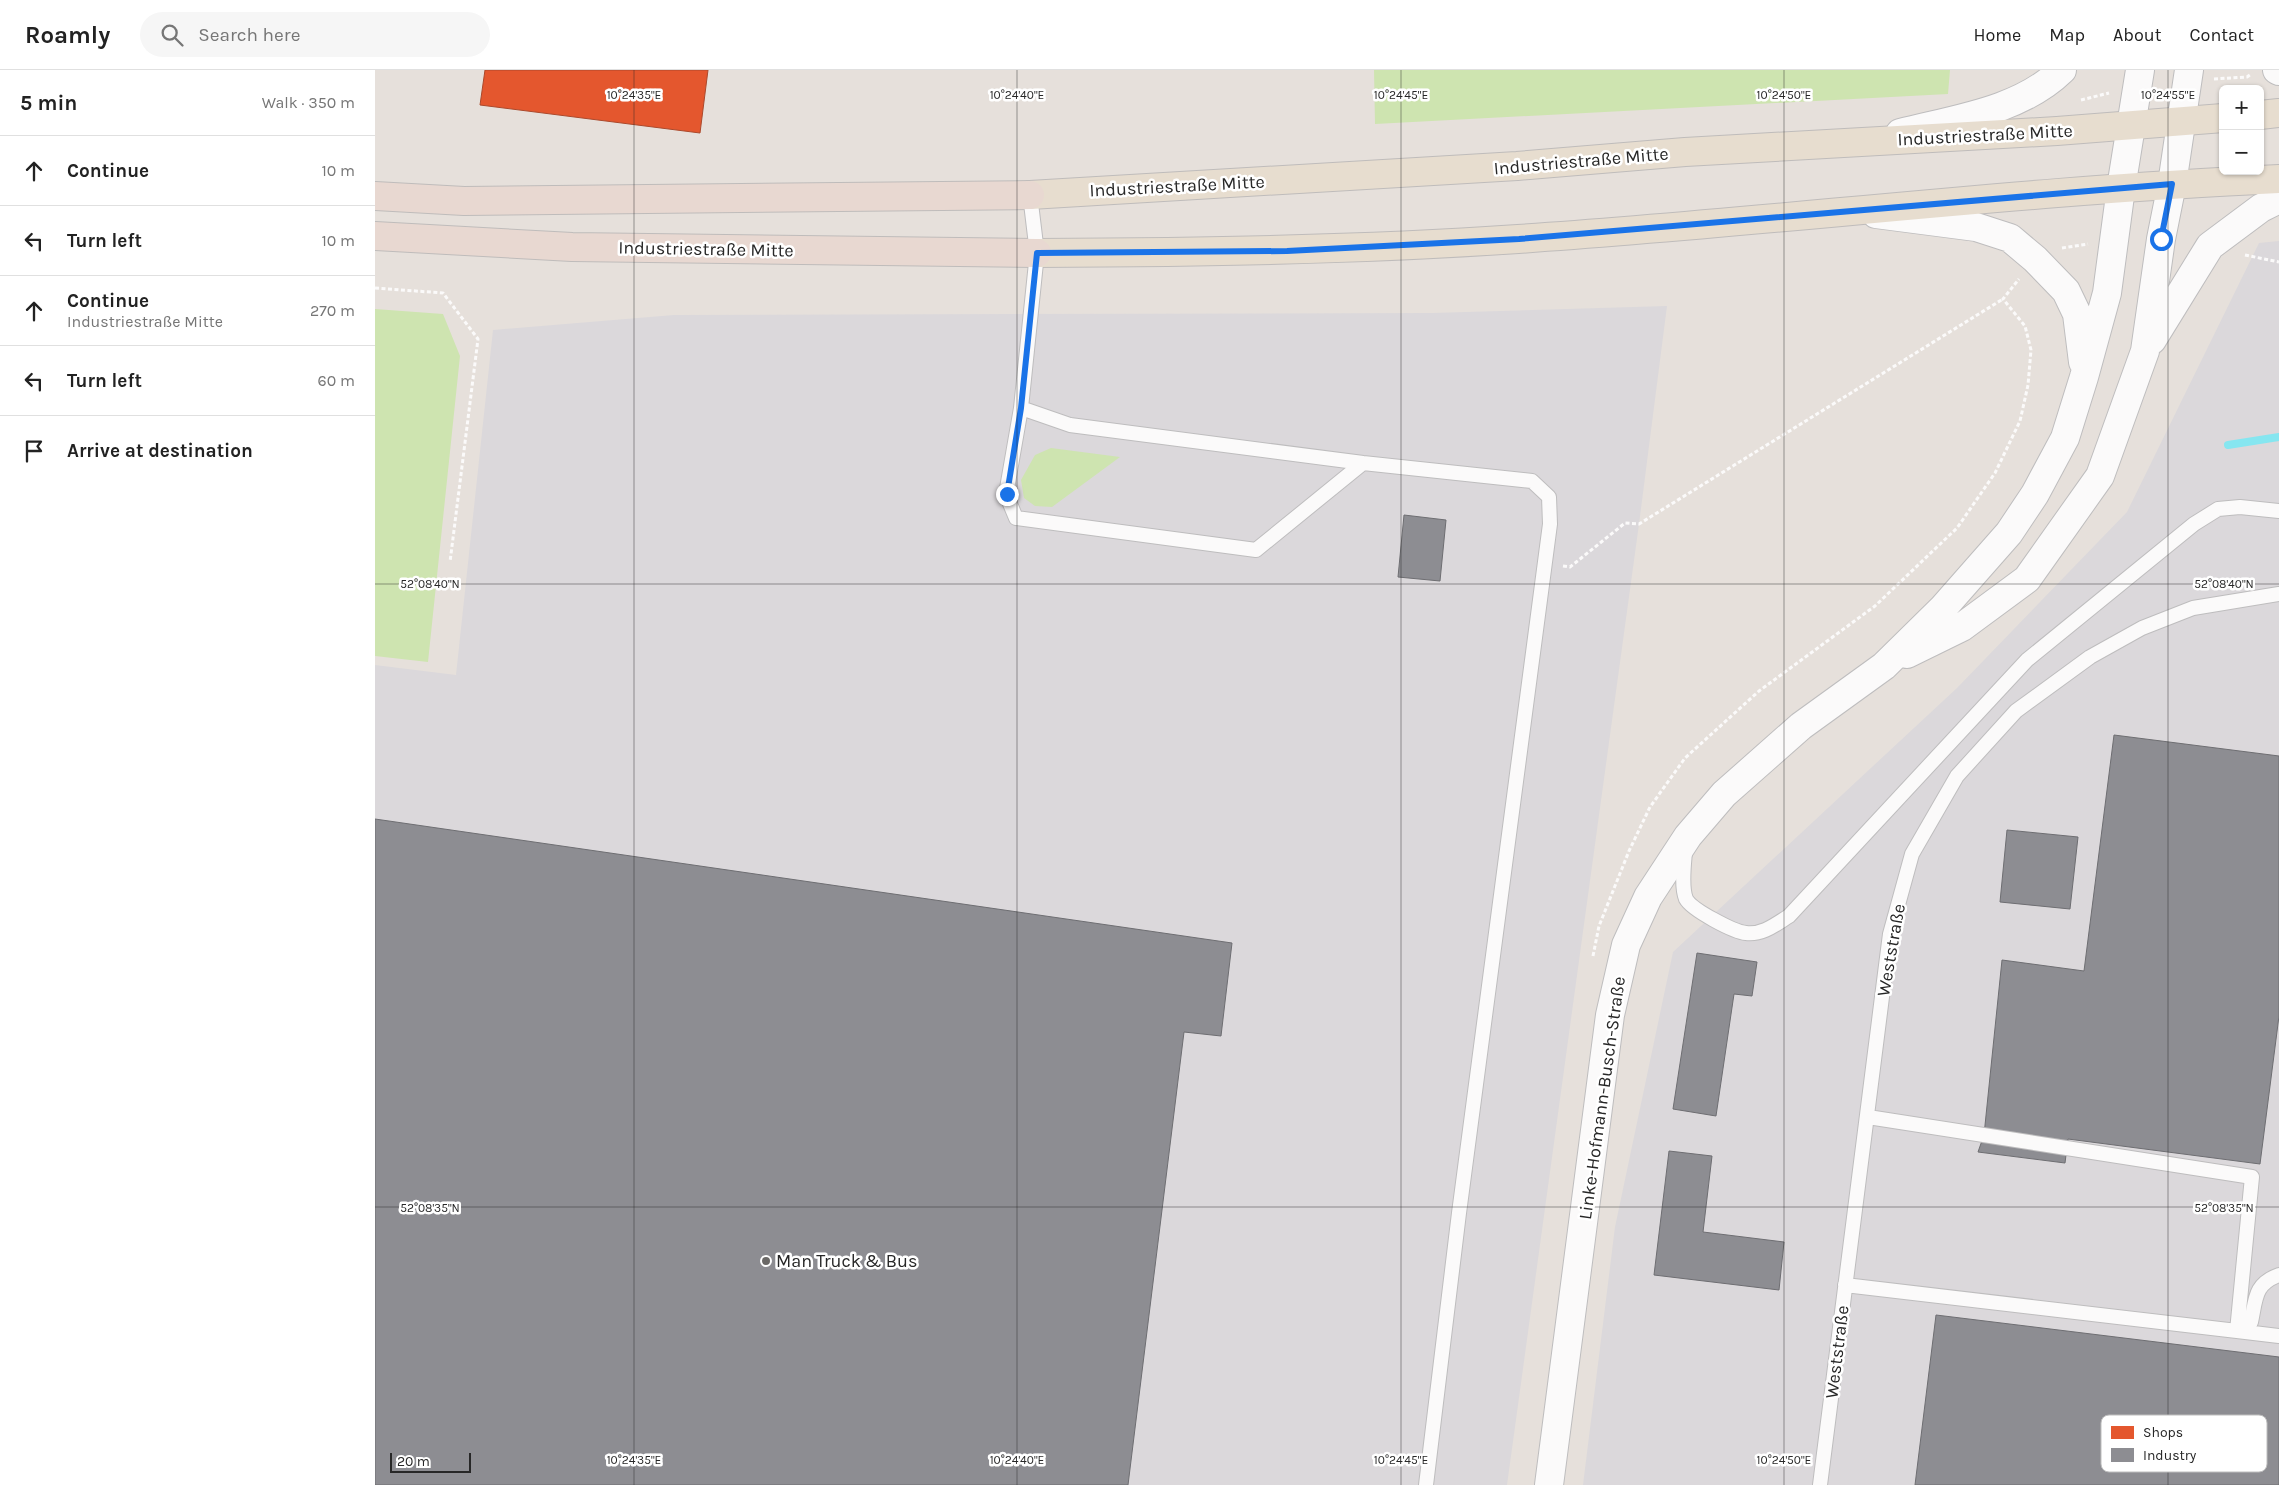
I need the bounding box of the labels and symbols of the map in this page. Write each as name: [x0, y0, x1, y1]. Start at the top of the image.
text: 10°24'35"E: [607, 88, 661, 102]
text: 10°24'40"E: [990, 88, 1044, 102]
text: 10°24'45"E: [1374, 88, 1428, 102]
text: 10°24'50"E: [1757, 88, 1811, 102]
text: 10°24'55"E: [2141, 88, 2195, 102]
street label: Industriestraße Mitte: [1897, 119, 2073, 151]
street label: Industriestraße Mitte: [1493, 142, 1669, 180]
street label: Industriestraße Mitte: [1089, 170, 1265, 202]
route start: [2150, 228, 2173, 251]
street label: Industriestraße Mitte: [618, 236, 794, 262]
route end: [996, 483, 1019, 506]
text: 52°08'40"N: [400, 577, 460, 591]
text: 52°08'40"N: [2194, 577, 2254, 591]
street label: Weststraße: [1872, 902, 1910, 998]
street label: Linke-Hofmann-Busch-Straße: [1574, 975, 1630, 1221]
text: 52°08'35"N: [400, 1201, 460, 1215]
text: 52°08'35"N: [2194, 1201, 2254, 1215]
place label: Man Truck & Bus: [776, 1250, 917, 1272]
marker: Man Truck & Bus: [760, 1255, 772, 1267]
street label: Weststraße: [1820, 1304, 1854, 1400]
legend: [2101, 1415, 2267, 1472]
text: Shops: [2143, 1424, 2183, 1441]
text: Industry: [2143, 1447, 2197, 1464]
scale bar: [390, 1450, 471, 1473]
text: 10°24'35"E: [607, 1453, 661, 1467]
text: 10°24'40"E: [990, 1453, 1044, 1467]
text: 10°24'45"E: [1374, 1453, 1428, 1467]
text: 10°24'50"E: [1757, 1453, 1811, 1467]

